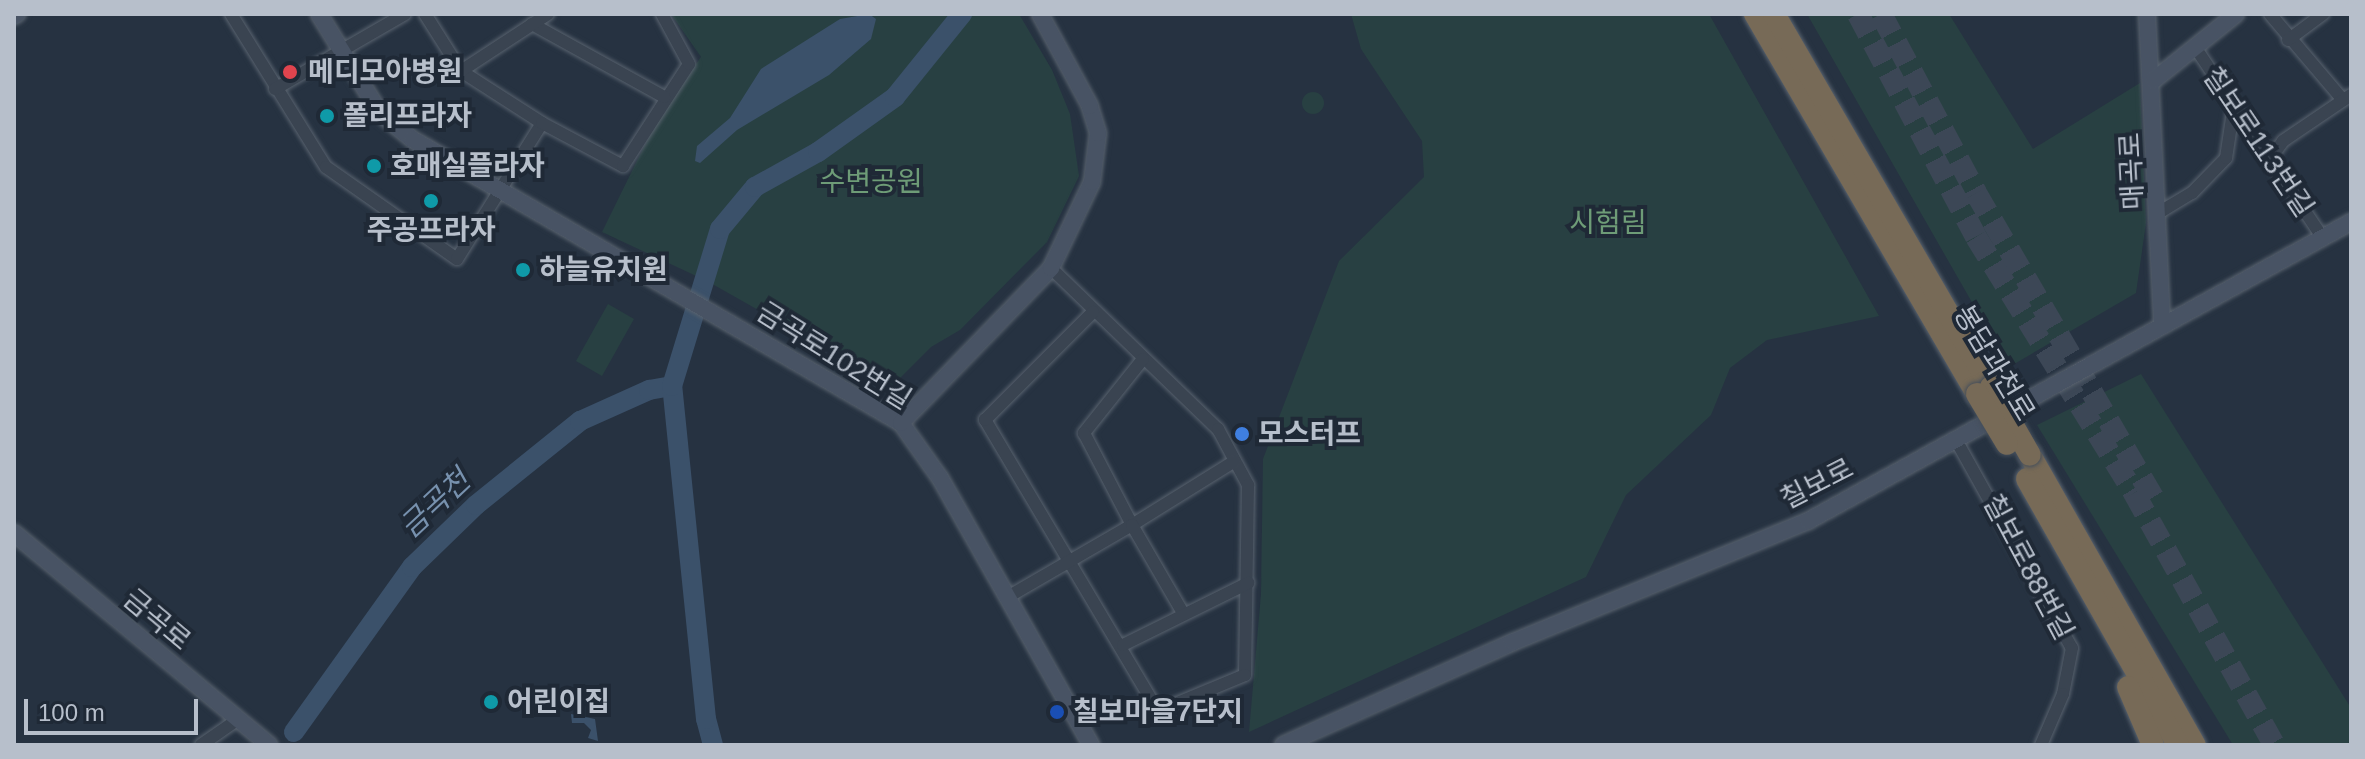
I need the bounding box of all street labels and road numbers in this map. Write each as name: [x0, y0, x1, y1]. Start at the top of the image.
street label: 칠보로113번길: [2196, 61, 2320, 223]
street label: 매곡로: [2113, 132, 2151, 210]
street label: 금곡로102번길: [751, 295, 917, 417]
street label: 봉담과천로: [1946, 299, 2042, 427]
street label: 칠보로: [1775, 451, 1859, 517]
street label: 칠보로88번길: [1976, 489, 2080, 645]
street label: 금곡로: [117, 582, 197, 658]

